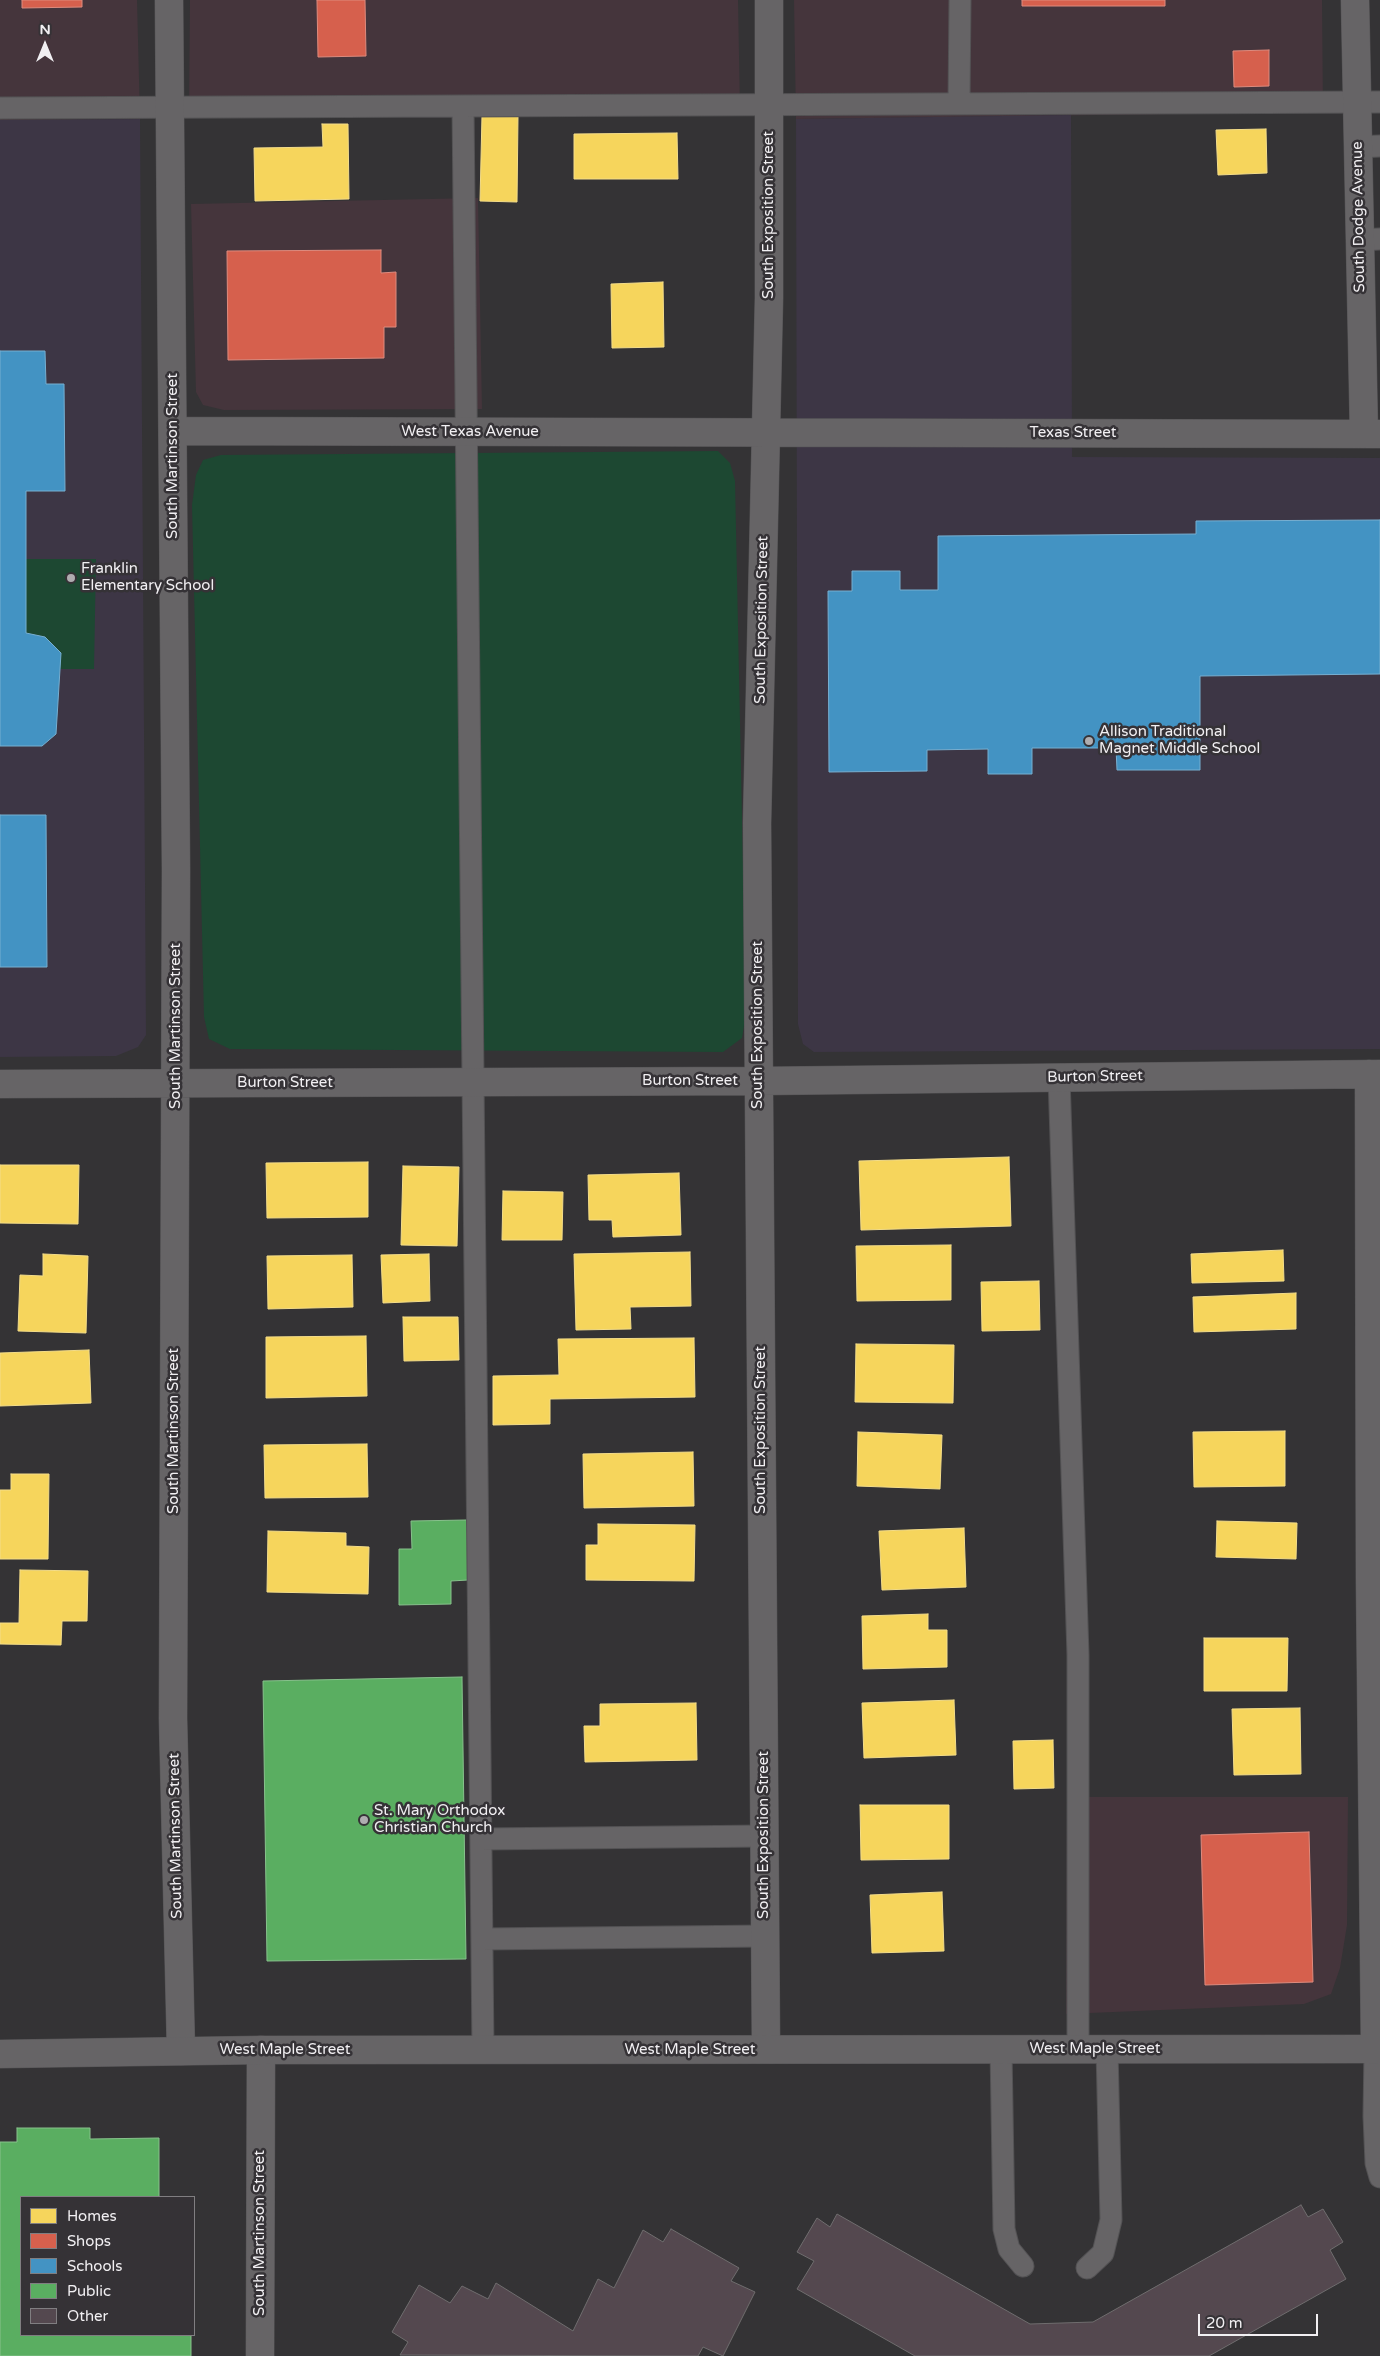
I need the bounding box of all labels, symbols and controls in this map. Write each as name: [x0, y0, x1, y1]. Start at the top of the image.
north arrow: [20, 20, 70, 70]
text: N: [39, 21, 51, 38]
street label: South Exposition Street: [760, 131, 778, 299]
street label: South Dodge Avenue: [1349, 141, 1369, 293]
street label: South Martinson Street: [164, 373, 182, 539]
street label: West Texas Avenue: [401, 423, 539, 441]
street label: Texas Street: [1029, 424, 1117, 442]
street label: South Exposition Street: [752, 536, 772, 704]
place label: Franklin Elementary School: [81, 560, 214, 595]
marker: Franklin Elementary School: [65, 572, 77, 584]
place label: Allison Traditional Magnet Middle School: [1099, 723, 1260, 758]
marker: Allison Traditional Magnet Middle School: [1083, 735, 1095, 747]
street label: South Exposition Street: [749, 941, 767, 1109]
street label: South Martinson Street: [167, 943, 185, 1109]
street label: Burton Street: [1047, 1067, 1143, 1087]
street label: Burton Street: [642, 1072, 738, 1090]
street label: Burton Street: [237, 1074, 333, 1092]
street label: South Exposition Street: [752, 1346, 770, 1514]
street label: South Martinson Street: [165, 1348, 183, 1514]
street label: South Exposition Street: [755, 1751, 773, 1919]
street label: South Martinson Street: [166, 1753, 186, 1919]
place label: St. Mary Orthodox Christian Church: [374, 1802, 505, 1837]
marker: St. Mary Orthodox Christian Church: [358, 1814, 370, 1826]
street label: West Maple Street: [1029, 2040, 1161, 2058]
street label: West Maple Street: [219, 2041, 351, 2059]
street label: West Maple Street: [624, 2041, 756, 2059]
street label: South Martinson Street: [251, 2150, 269, 2316]
legend: [20, 2196, 195, 2336]
text: Homes: [67, 2207, 117, 2225]
text: Shops: [67, 2232, 111, 2250]
text: Schools: [67, 2257, 123, 2275]
text: Public: [67, 2282, 111, 2300]
scale bar: [1200, 2304, 1320, 2336]
text: Other: [67, 2307, 108, 2325]
text: 20 m: [1206, 2314, 1243, 2332]

